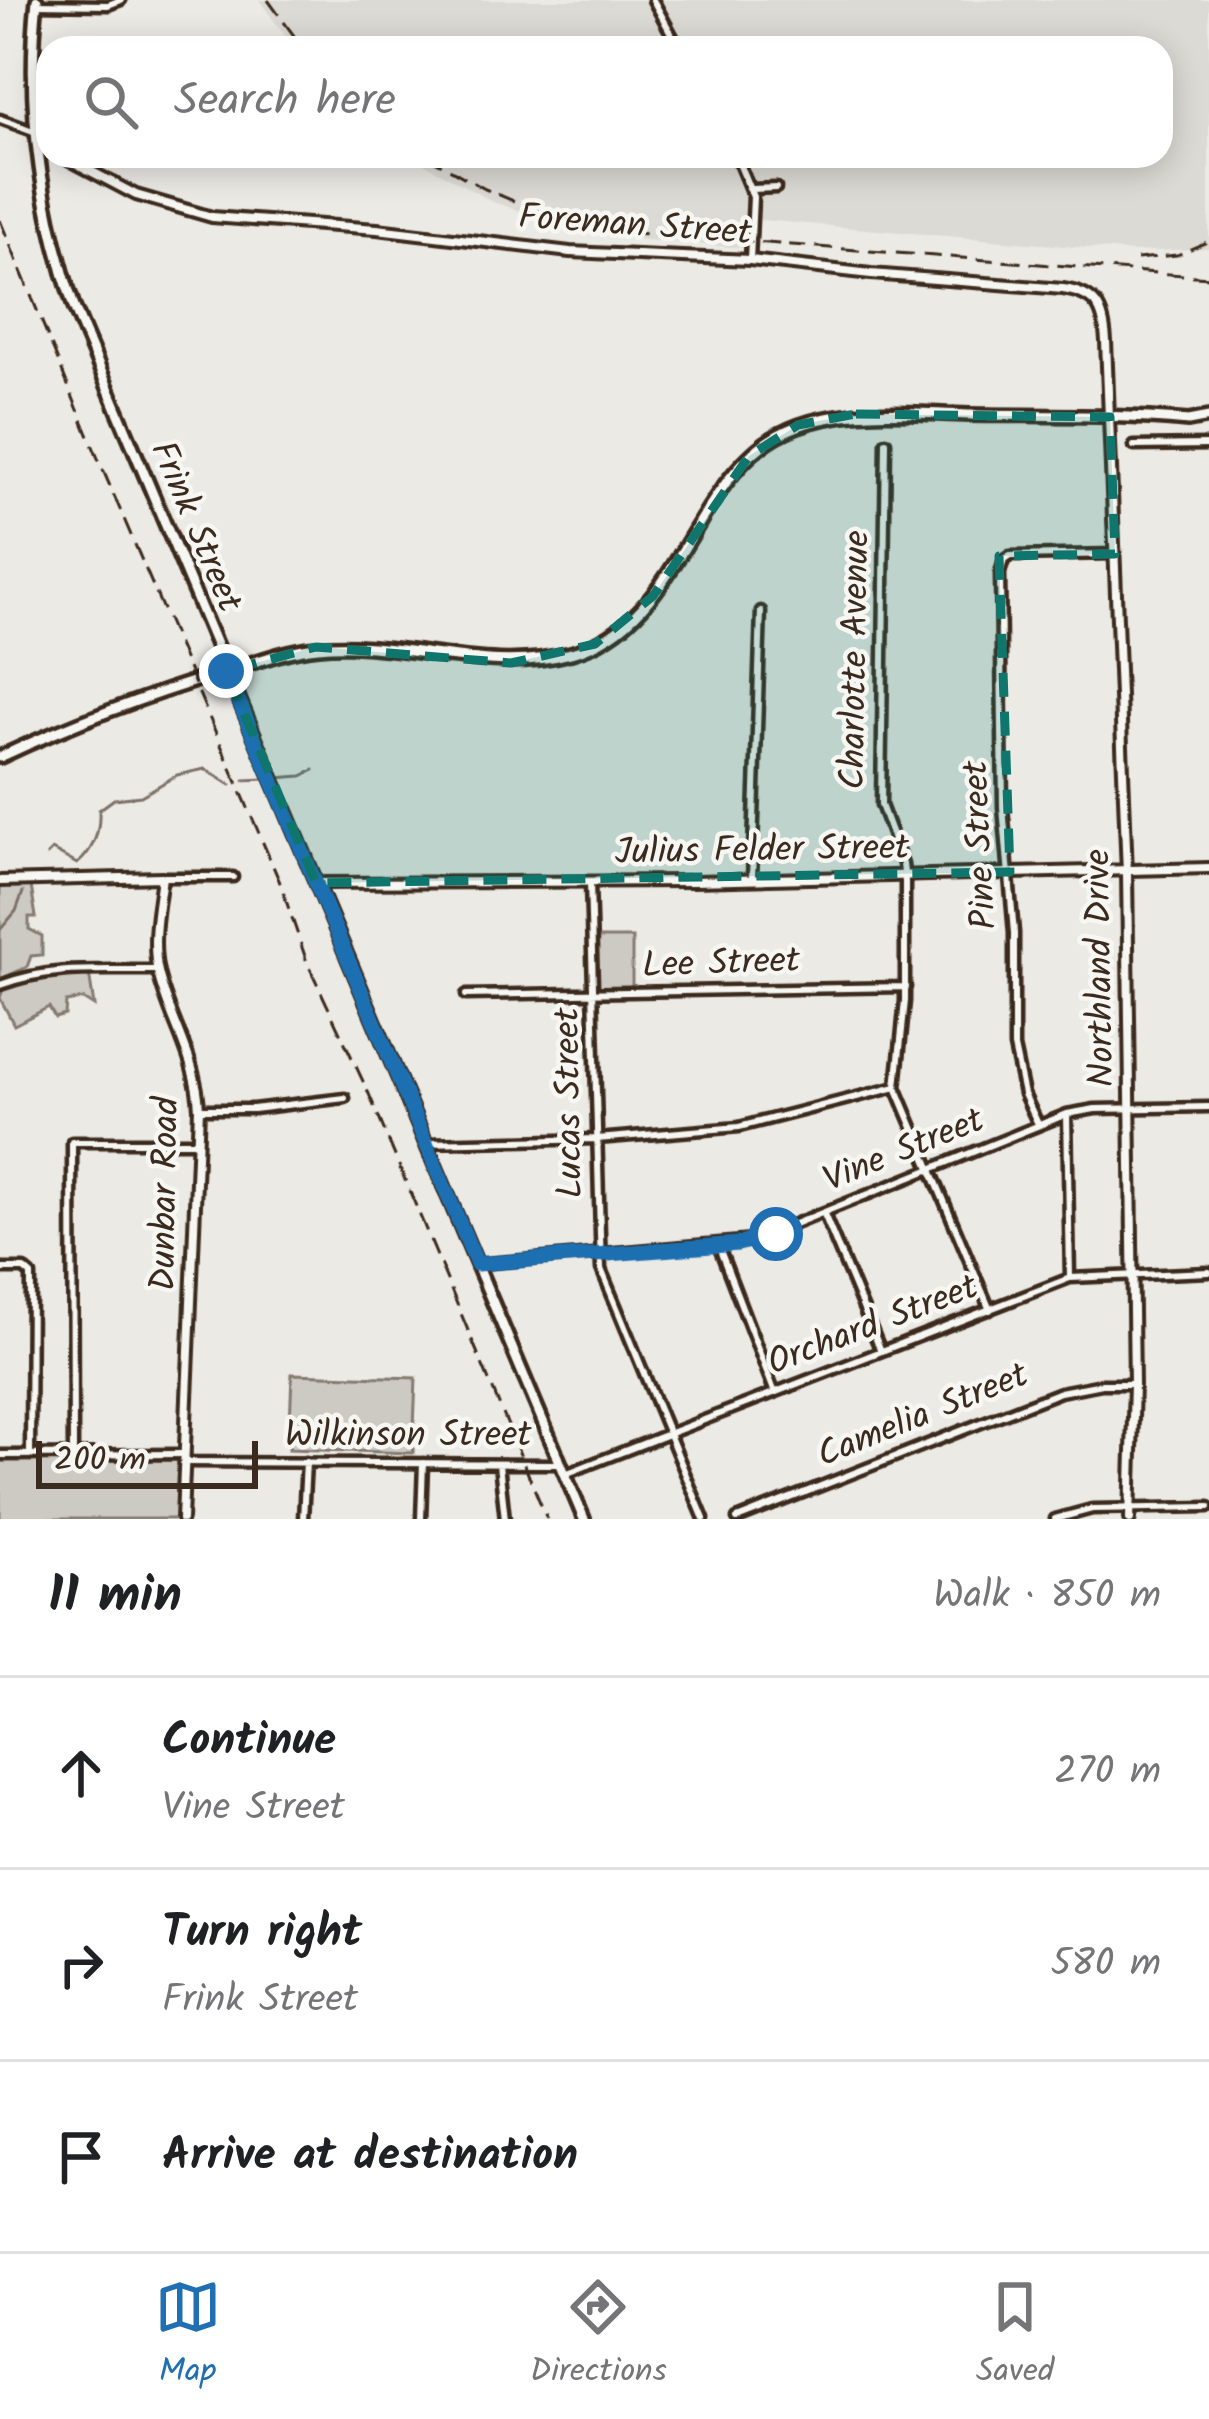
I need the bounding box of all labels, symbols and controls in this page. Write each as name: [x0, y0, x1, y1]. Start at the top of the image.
search box: [36, 36, 1173, 168]
text: Search here: [174, 66, 396, 138]
icon: search: [78, 69, 144, 135]
street label: Foreman Street: [516, 189, 755, 263]
street label: Frink Street: [133, 433, 257, 622]
street label: Charlotte Avenue: [825, 530, 887, 790]
route end: [199, 644, 253, 698]
street label: Pine Street: [948, 758, 1014, 931]
street label: Julius Felder Street: [614, 820, 911, 882]
street label: Northland Drive: [1070, 848, 1132, 1088]
street label: Lee Street: [641, 933, 802, 995]
street label: Lucas Street: [540, 1006, 600, 1199]
street label: Vine Street: [815, 1093, 994, 1209]
street label: Dunbar Road: [136, 1095, 196, 1292]
route start: [749, 1207, 803, 1261]
street label: Orchard Street: [759, 1259, 988, 1392]
street label: Camelia Street: [809, 1347, 1038, 1484]
street label: Wilkinson Street: [285, 1408, 532, 1465]
scale bar: [36, 1435, 258, 1488]
text: 200 m: [54, 1435, 146, 1488]
text: 11 min: [48, 1557, 182, 1638]
text: Walk · 850 m: [933, 1566, 1161, 1628]
text: Continue: [162, 1706, 336, 1778]
icon: ahead: [48, 1740, 114, 1806]
text: 270 m: [1054, 1742, 1161, 1804]
text: Vine Street: [162, 1778, 345, 1840]
text: Turn right: [162, 1898, 362, 1970]
icon: right: [48, 1932, 114, 1998]
text: 580 m: [1050, 1934, 1161, 1996]
text: Frink Street: [162, 1970, 358, 2032]
text: Arrive at destination: [162, 2121, 578, 2193]
icon: arrive: [48, 2124, 114, 2190]
tab: Map: [155, 2274, 221, 2399]
tab: Directions: [530, 2274, 667, 2399]
tab: Saved: [976, 2274, 1054, 2399]

